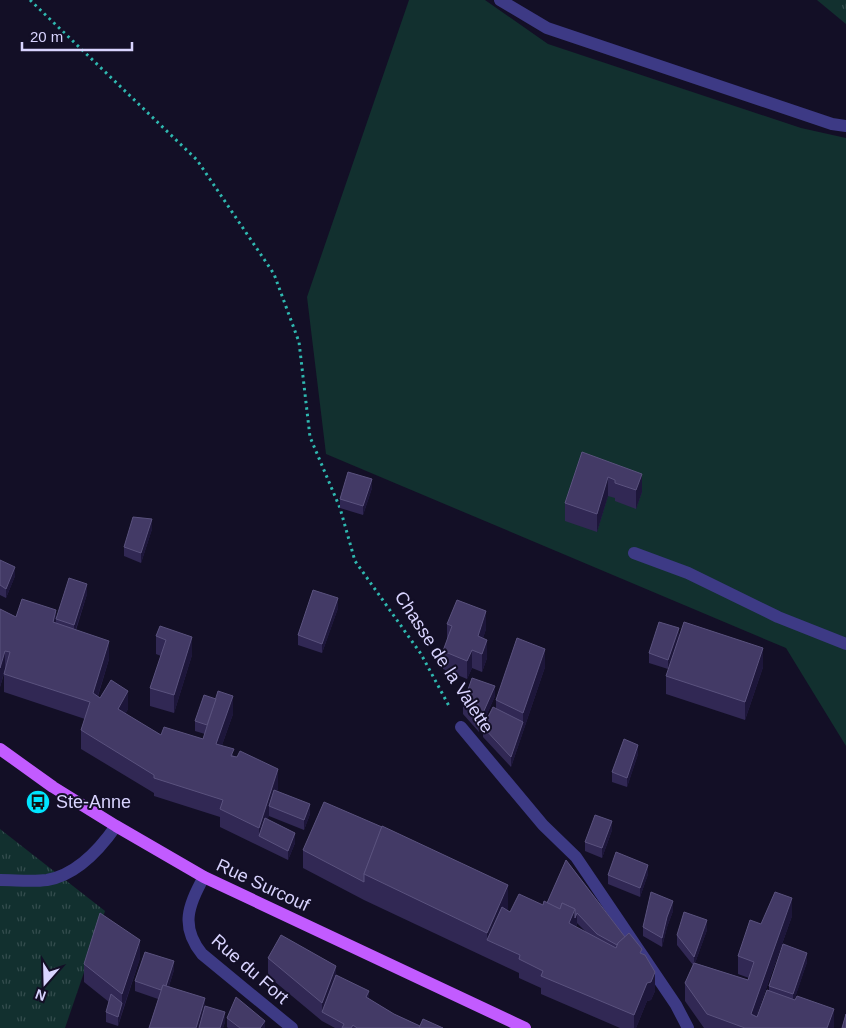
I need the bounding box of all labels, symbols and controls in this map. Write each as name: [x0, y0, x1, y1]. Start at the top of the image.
scale bar: [22, 20, 132, 52]
text: 20 m: [30, 28, 63, 45]
street label: Chasse de la Valette: [391, 587, 497, 737]
bus stop icon: Ste-Anne: [25, 789, 51, 815]
place label: Ste-Anne: [56, 792, 131, 812]
street label: Rue Surcouf: [213, 855, 313, 916]
street label: Rue du Fort: [208, 930, 292, 1008]
north arrow: [20, 958, 70, 1008]
text: N: [33, 986, 48, 1004]

